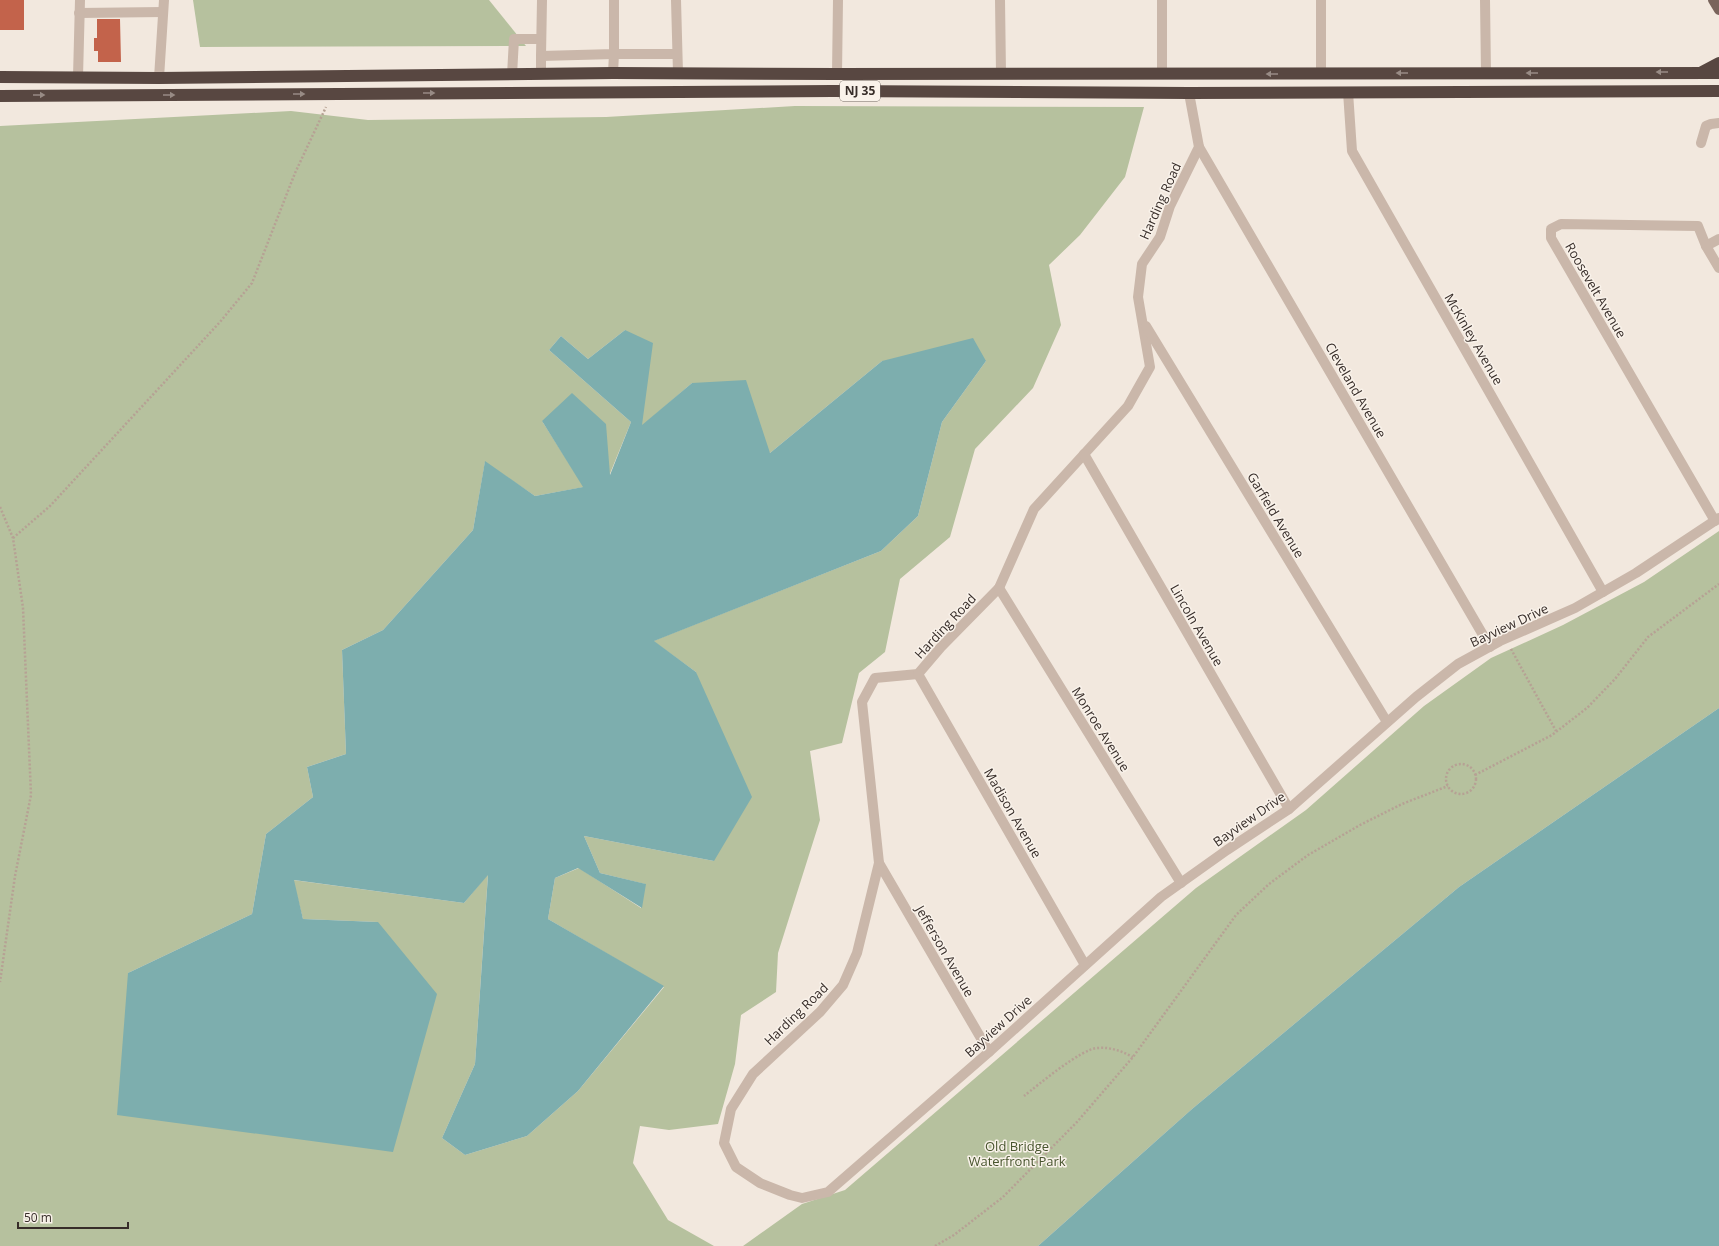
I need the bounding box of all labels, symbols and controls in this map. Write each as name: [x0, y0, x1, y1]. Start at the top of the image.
one-way arrow: [1655, 69, 1668, 75]
one-way arrow: [1395, 70, 1408, 76]
one-way arrow: [1525, 70, 1538, 76]
one-way arrow: [1265, 71, 1278, 77]
road number: NJ 35: [840, 81, 880, 101]
one-way arrow: [423, 90, 436, 96]
one-way arrow: [293, 91, 306, 97]
one-way arrow: [33, 92, 46, 98]
one-way arrow: [163, 92, 176, 98]
street label: Harding Road: [1135, 160, 1185, 242]
street label: Roosevelt Avenue: [1561, 239, 1631, 341]
street label: McKinley Avenue: [1440, 290, 1508, 388]
street label: Cleveland Avenue: [1321, 339, 1391, 441]
street label: Garfield Avenue: [1243, 469, 1309, 561]
street label: Lincoln Avenue: [1166, 581, 1228, 669]
street label: Harding Road: [910, 590, 980, 662]
street label: Bayview Drive: [1467, 599, 1551, 651]
street label: Monroe Avenue: [1068, 683, 1134, 775]
street label: Madison Avenue: [980, 765, 1046, 861]
street label: Bayview Drive: [1209, 787, 1289, 851]
street label: Jefferson Avenue: [911, 900, 978, 1000]
street label: Harding Road: [760, 979, 832, 1049]
street label: Bayview Drive: [961, 991, 1035, 1061]
park label: Old Bridge Waterfront Park: [968, 1137, 1066, 1170]
scale bar: [18, 1204, 128, 1230]
text: 50 m: [24, 1209, 52, 1226]

